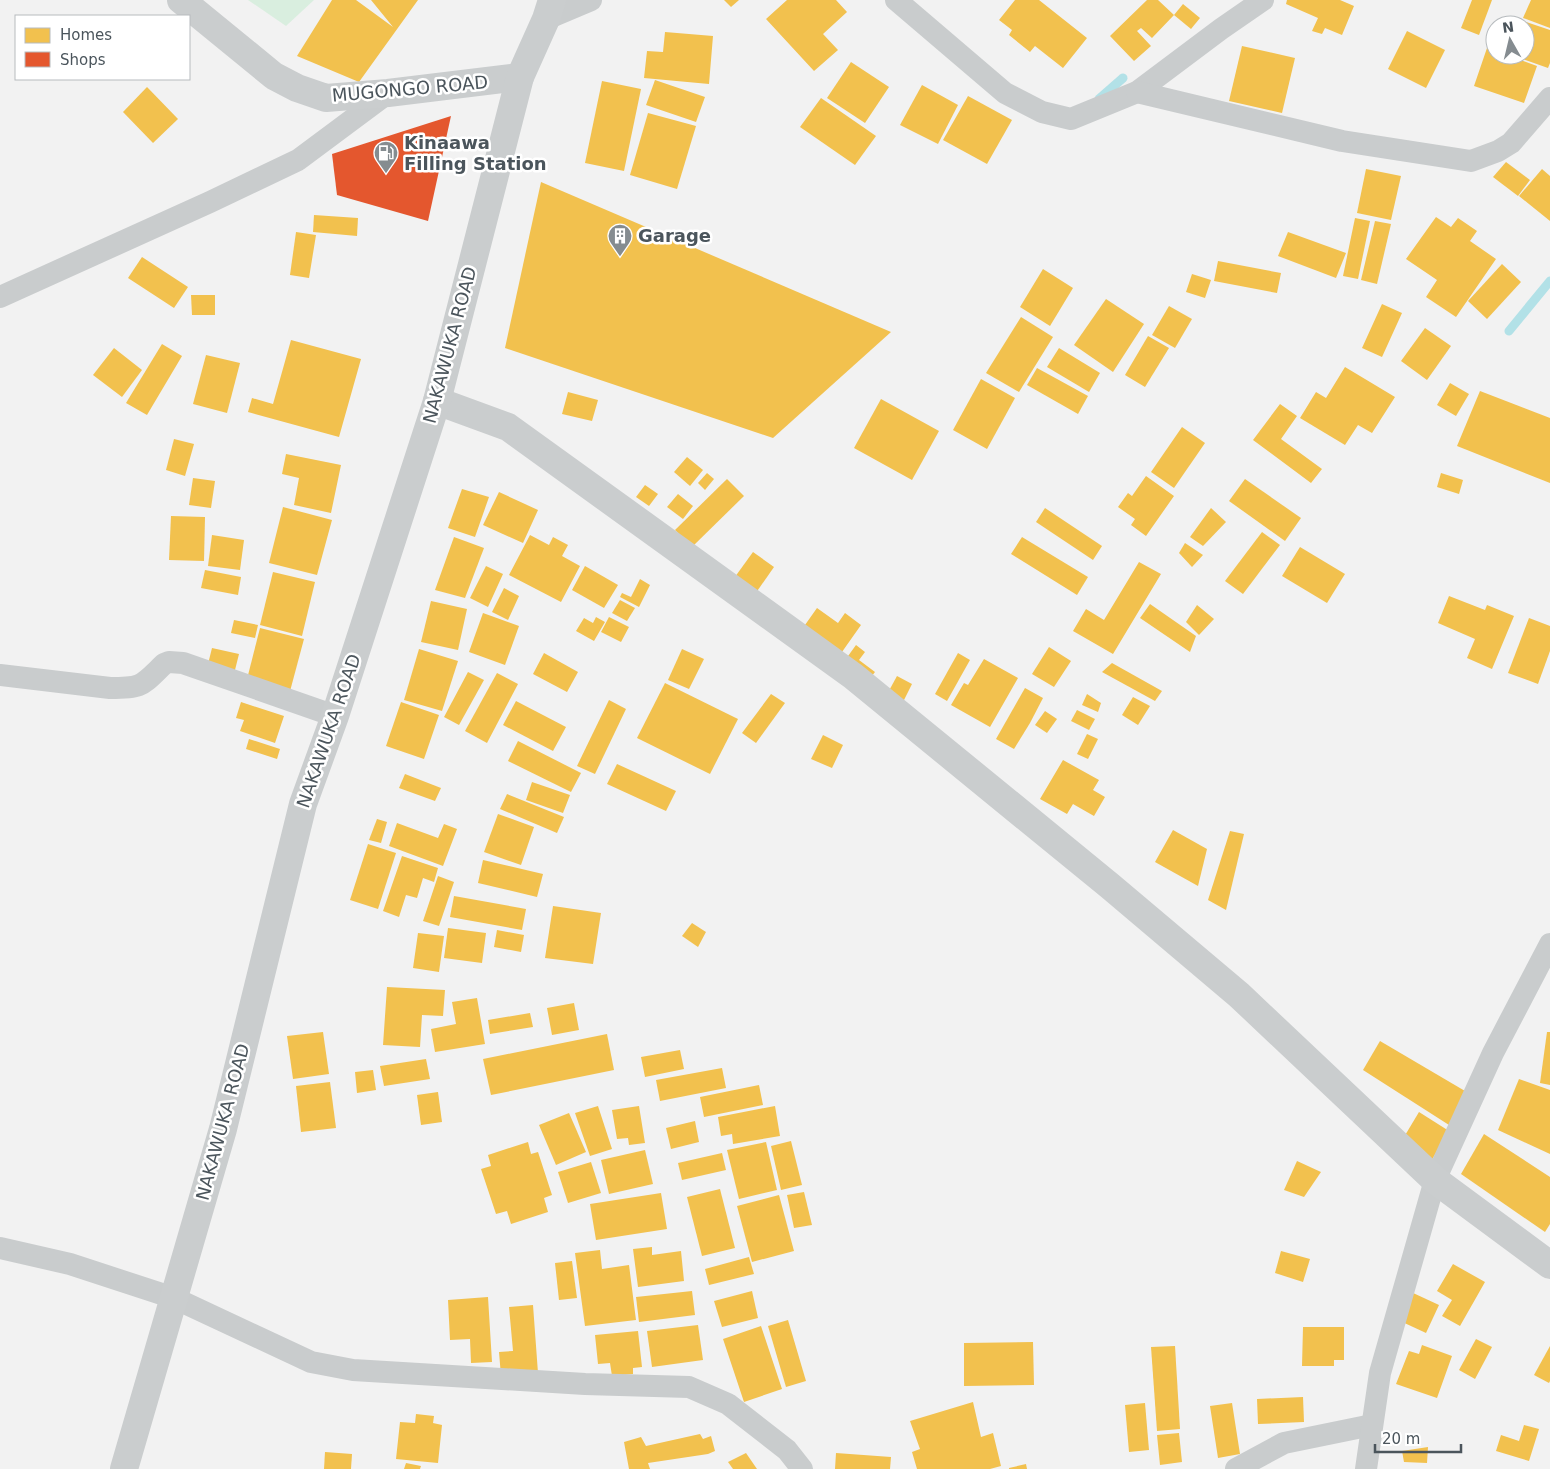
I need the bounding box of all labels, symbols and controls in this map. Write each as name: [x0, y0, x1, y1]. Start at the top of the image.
legend: [15, 15, 190, 80]
north arrow: [1485, 15, 1535, 65]
text: N: [1501, 18, 1515, 36]
text: Homes: [60, 26, 112, 44]
text: Shops: [60, 51, 106, 69]
street label: MUGONGO ROAD: [331, 71, 489, 106]
place label: Kinaawa Filling Station: [404, 132, 547, 174]
fuel station icon: Kinaawa Filling Station: [373, 140, 399, 174]
building icon: Garage: [607, 223, 633, 257]
place label: Garage: [638, 225, 711, 246]
street label: NAKAWUKA ROAD: [418, 264, 481, 426]
street label: NAKAWUKA ROAD: [292, 651, 365, 811]
street label: NAKAWUKA ROAD: [191, 1041, 254, 1203]
scale bar: [1375, 1422, 1461, 1454]
text: 20 m: [1382, 1430, 1420, 1448]

